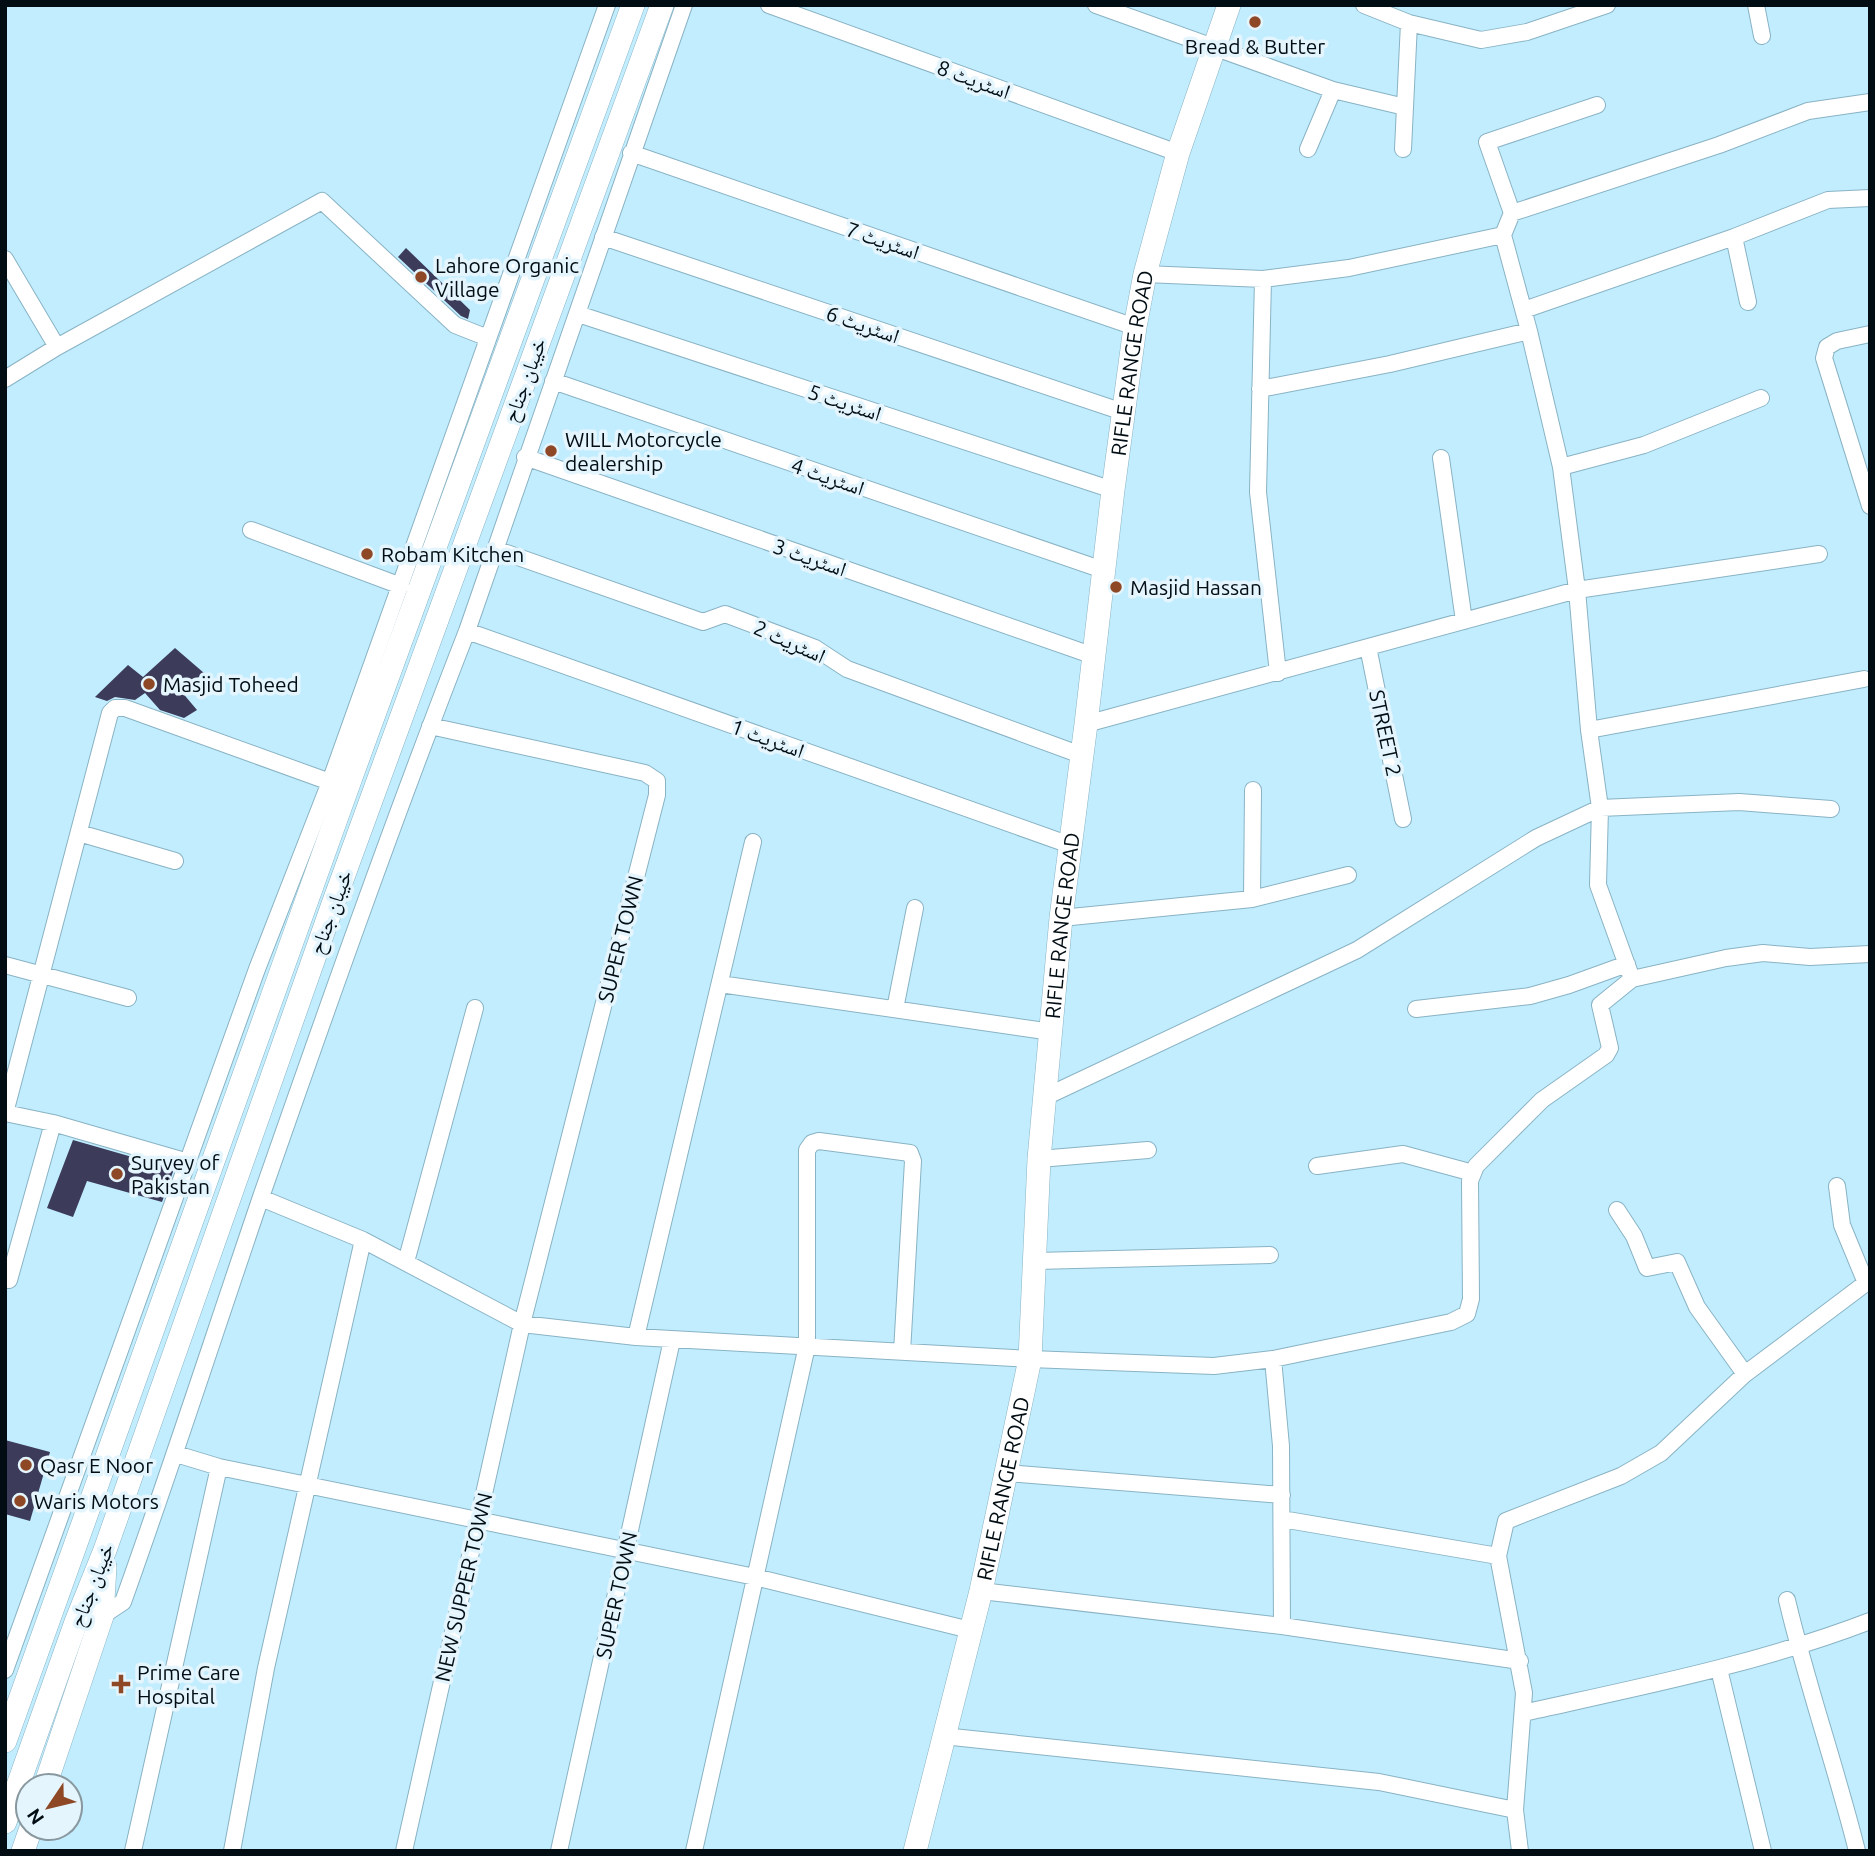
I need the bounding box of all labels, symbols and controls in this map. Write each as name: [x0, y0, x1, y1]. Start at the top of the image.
marker: Bread & Butter: [1247, 14, 1263, 30]
place label: Bread & Butter: [1185, 34, 1325, 58]
street label: اسٹریٹ 8: [934, 55, 1014, 104]
street label: اسٹریٹ 7: [843, 216, 923, 264]
place label: Lahore Organic Village: [435, 253, 579, 301]
street label: RIFLE RANGE ROAD: [1106, 268, 1157, 457]
marker: Lahore Organic Village: [413, 269, 429, 285]
street label: اسٹریٹ 6: [823, 300, 903, 348]
street label: خیبان جناح: [498, 335, 552, 426]
street label: اسٹریٹ 5: [805, 379, 885, 425]
place label: WILL Motorcycle dealership: [565, 427, 722, 475]
marker: WILL Motorcycle dealership: [543, 443, 559, 459]
street label: اسٹریٹ 4: [788, 452, 868, 500]
street label: اسٹریٹ 3: [770, 533, 850, 581]
place label: Robam Kitchen: [381, 542, 524, 566]
marker: Robam Kitchen: [359, 546, 375, 562]
place label: Masjid Hassan: [1130, 575, 1262, 599]
marker: Masjid Hassan: [1108, 579, 1124, 595]
street label: اسٹریٹ 2: [750, 615, 830, 668]
place label: Masjid Toheed: [163, 672, 299, 696]
marker: Masjid Toheed: [141, 676, 157, 692]
street label: STREET 2: [1365, 688, 1407, 778]
street label: اسٹریٹ 1: [728, 714, 808, 763]
street label: RIFLE RANGE ROAD: [1040, 831, 1084, 1020]
street label: خیبان جناح: [304, 867, 358, 958]
street label: SUPER TOWN: [593, 873, 647, 1005]
place label: Survey of Pakistan: [131, 1150, 220, 1198]
marker: Survey of Pakistan: [109, 1166, 125, 1182]
street label: RIFLE RANGE ROAD: [972, 1394, 1034, 1583]
place label: Qasr E Noor: [40, 1453, 153, 1477]
marker: Qasr E Noor: [18, 1457, 34, 1473]
place label: Waris Motors: [34, 1489, 159, 1513]
street label: NEW SUPPER TOWN: [430, 1490, 496, 1684]
marker: Waris Motors: [12, 1493, 28, 1509]
street label: SUPER TOWN: [591, 1529, 641, 1661]
street label: خیبان جناح: [64, 1540, 120, 1631]
place label: Prime Care Hospital: [137, 1660, 240, 1708]
marker: Prime Care Hospital: [111, 1674, 131, 1694]
north arrow: [14, 1772, 84, 1842]
text: N: [22, 1805, 48, 1829]

